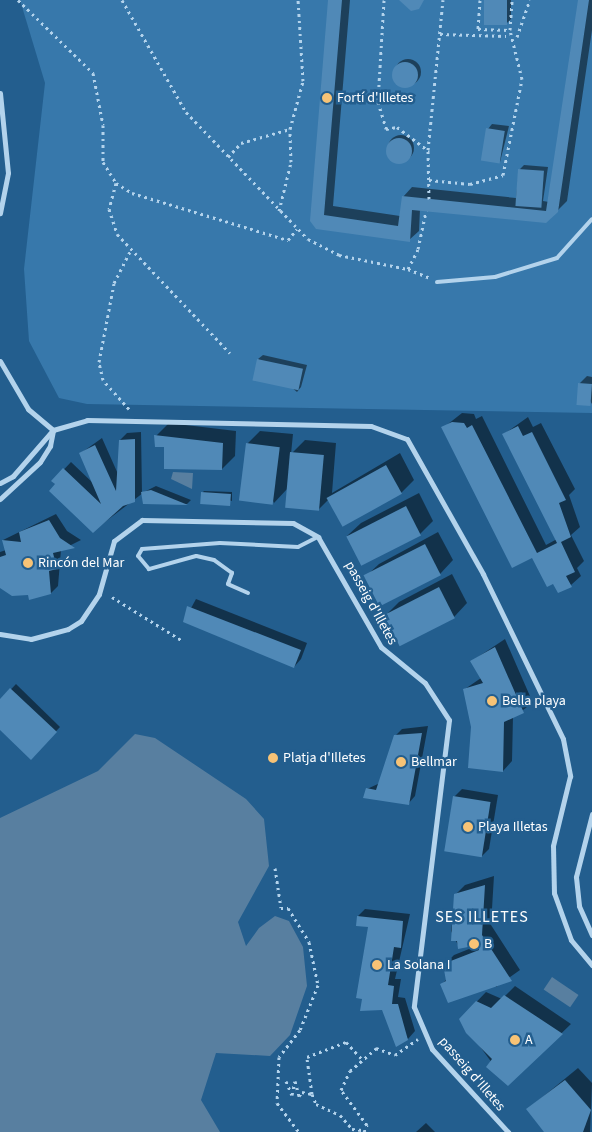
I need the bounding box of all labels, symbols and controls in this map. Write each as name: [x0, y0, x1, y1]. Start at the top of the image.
place label: Fortí d'Illetes: [337, 90, 413, 106]
marker: Fortí d'Illetes: [321, 92, 333, 104]
place label: Rincón del Mar: [38, 555, 124, 571]
marker: Rincón del Mar: [22, 557, 34, 569]
street label: passeig d'Illetes: [341, 558, 401, 648]
place label: Bella playa: [502, 693, 566, 709]
marker: Bella playa: [486, 695, 498, 707]
place label: Platja d'Illetes: [283, 750, 366, 766]
marker: Platja d'Illetes: [267, 752, 279, 764]
place label: Bellmar: [411, 754, 457, 770]
marker: Bellmar: [395, 756, 407, 768]
place label: Playa Illetas: [478, 819, 548, 835]
marker: Playa Illetas: [462, 821, 474, 833]
district label: SES ILLETES: [434, 907, 530, 927]
place label: B: [484, 936, 492, 952]
marker: B: [468, 938, 480, 950]
place label: La Solana I: [387, 957, 451, 973]
marker: La Solana I: [371, 959, 383, 971]
place label: A: [525, 1032, 533, 1048]
street label: passeig d'Illetes: [435, 1033, 509, 1115]
marker: A: [509, 1034, 521, 1046]

